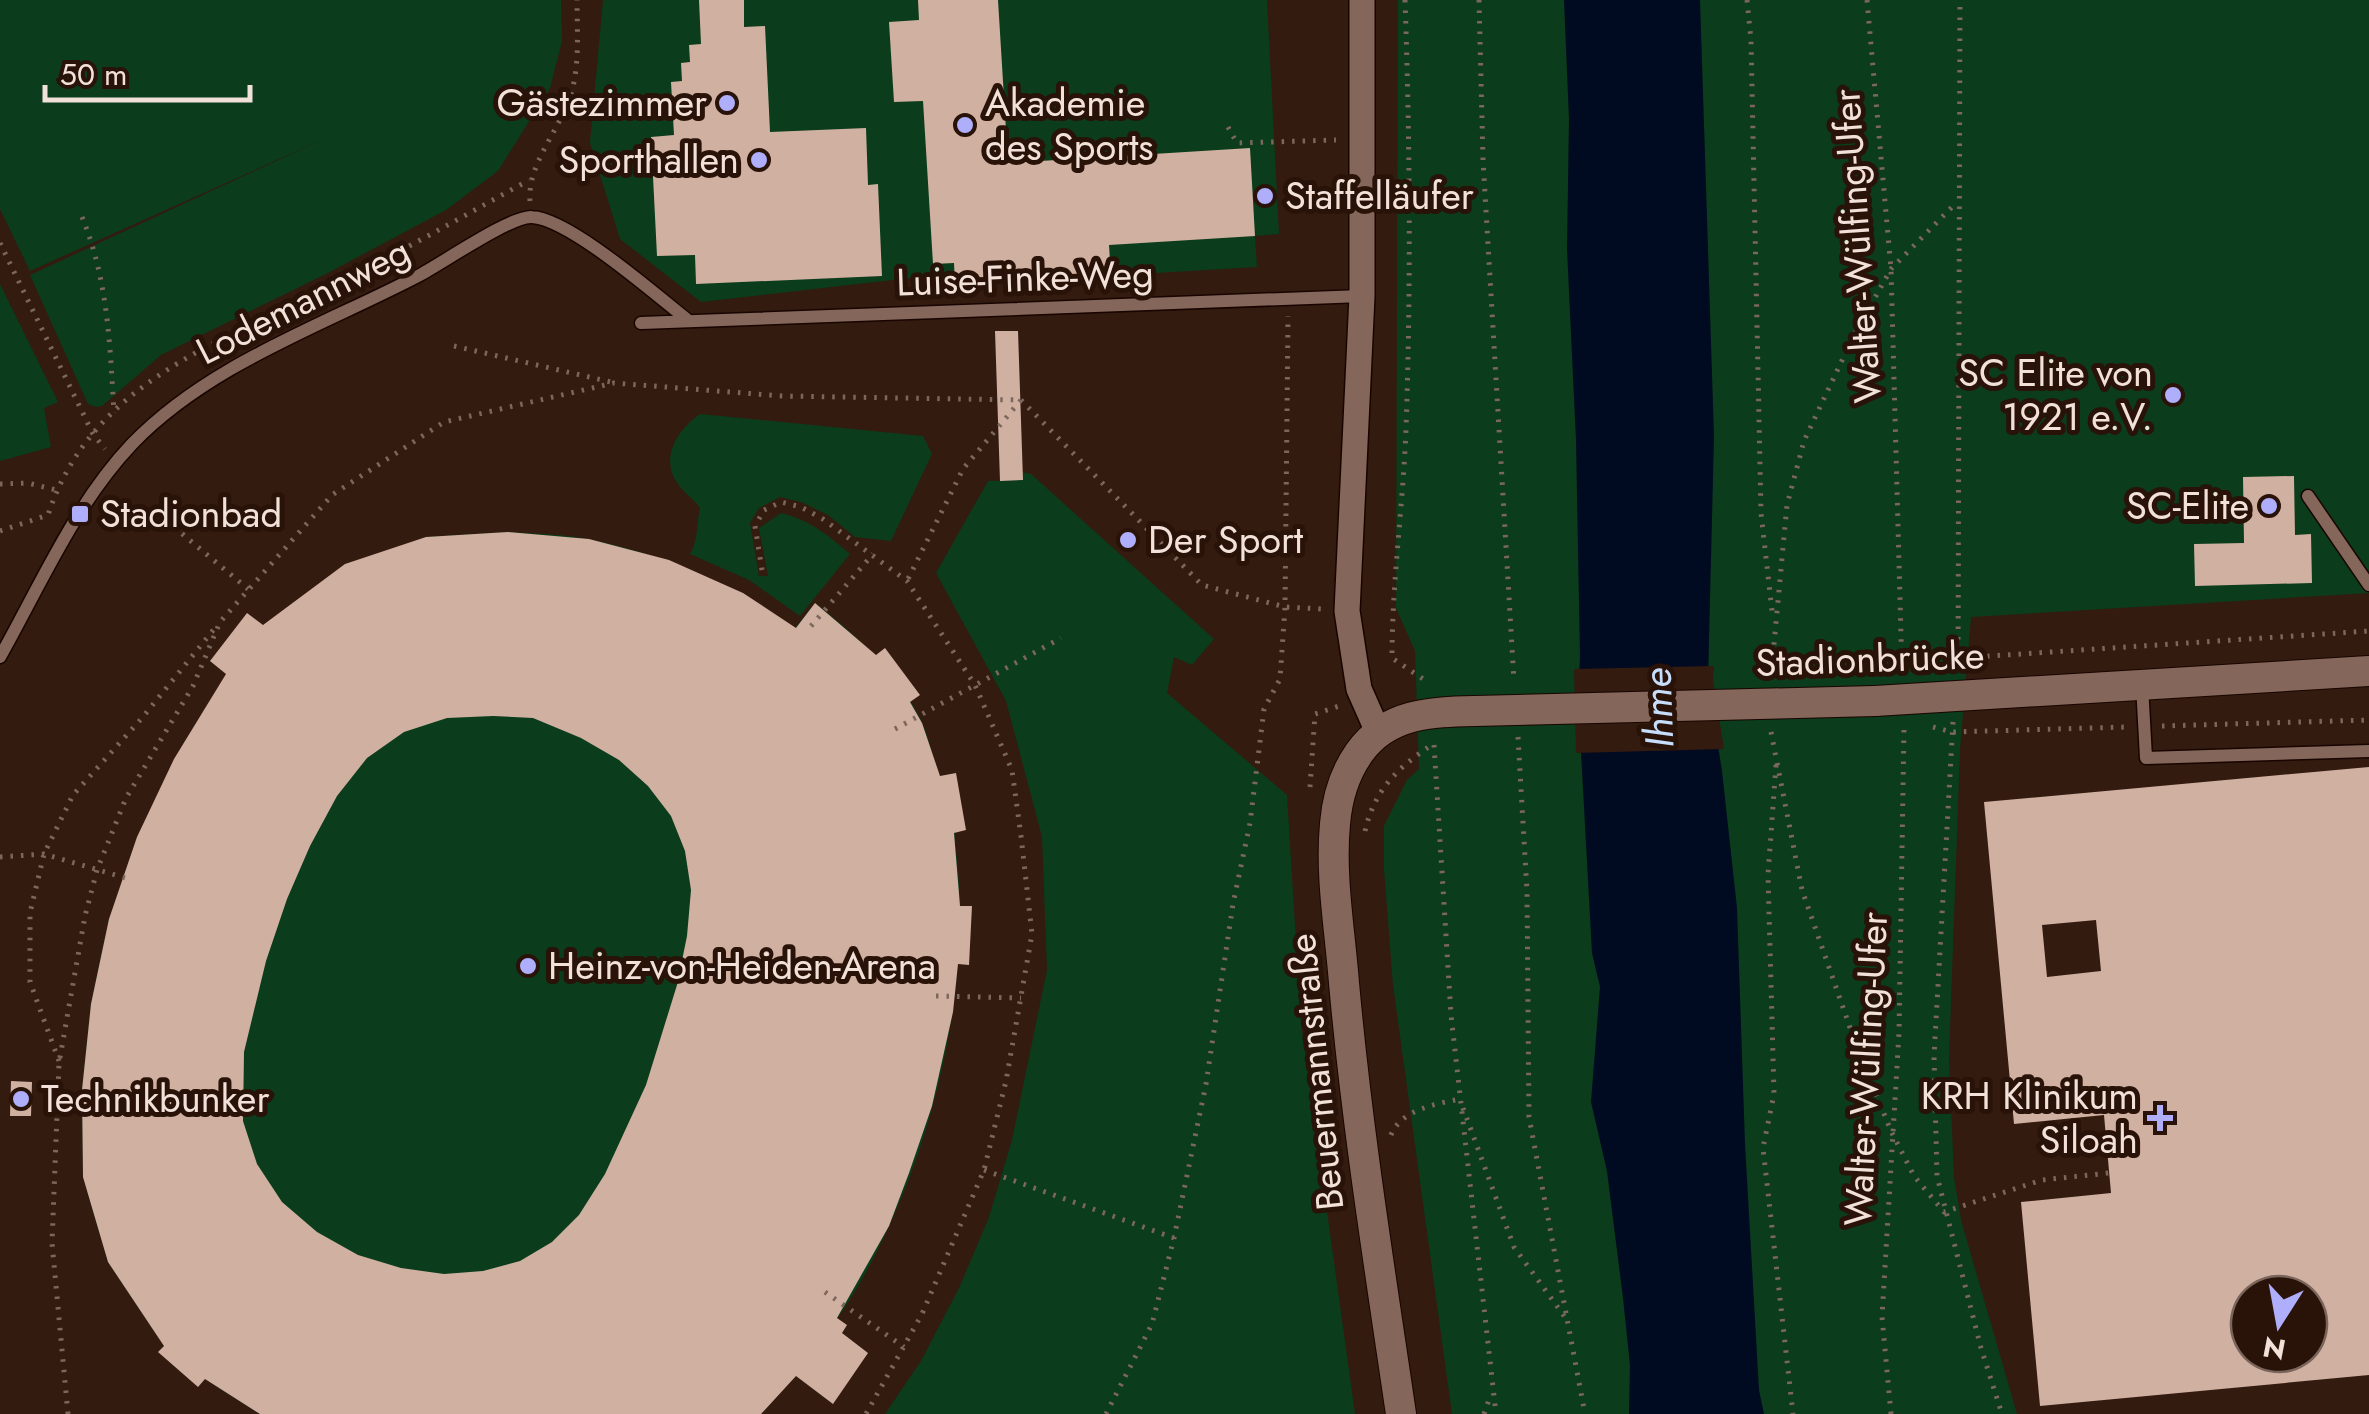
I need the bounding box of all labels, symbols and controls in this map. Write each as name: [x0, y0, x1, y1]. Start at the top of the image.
scale bar: [45, 40, 250, 102]
text: 50 m: [60, 53, 127, 96]
place label: Gästezimmer: [496, 75, 707, 130]
place label: Akademie des Sports: [985, 75, 1154, 174]
street label: Walter-Wülfing-Ufer: [1818, 87, 1895, 405]
marker: Gästezimmer: [716, 92, 738, 114]
marker: Akademie des Sports: [954, 114, 976, 136]
place label: Sporthallen: [558, 132, 739, 187]
marker: Sporthallen: [748, 149, 770, 171]
place label: Staffelläufer: [1285, 168, 1474, 223]
marker: Staffelläufer: [1254, 185, 1276, 207]
street label: Lodemannweg: [186, 223, 419, 378]
street label: Luise-Finke-Weg: [895, 246, 1155, 309]
place label: SC Elite von 1921 e.V.: [1958, 345, 2153, 444]
marker: SC Elite von 1921 e.V.: [2162, 384, 2184, 406]
place label: SC-Elite: [2126, 478, 2249, 533]
place label: Stadionbad: [100, 486, 282, 541]
marker: SC-Elite: [2258, 495, 2280, 517]
marker: Stadionbad: [69, 503, 91, 525]
place label: Der Sport: [1148, 512, 1303, 567]
marker: Der Sport: [1117, 529, 1139, 551]
street label: Stadionbrücke: [1755, 627, 1985, 690]
water label: Ihme: [1628, 667, 1688, 749]
street label: Walter-Wülfing-Ufer: [1830, 911, 1901, 1227]
street label: Beuermannstraße: [1274, 931, 1357, 1213]
place label: Heinz-von-Heiden-Arena: [548, 938, 936, 993]
marker: Heinz-von-Heiden-Arena: [517, 955, 539, 977]
place label: KRH Klinikum Siloah: [1921, 1068, 2138, 1167]
place label: Technikbunker: [41, 1071, 269, 1126]
marker: Technikbunker: [10, 1088, 32, 1110]
marker: KRH Klinikum Siloah: [2147, 1105, 2173, 1131]
north arrow: [2229, 1274, 2329, 1374]
text: N: [2260, 1326, 2289, 1370]

